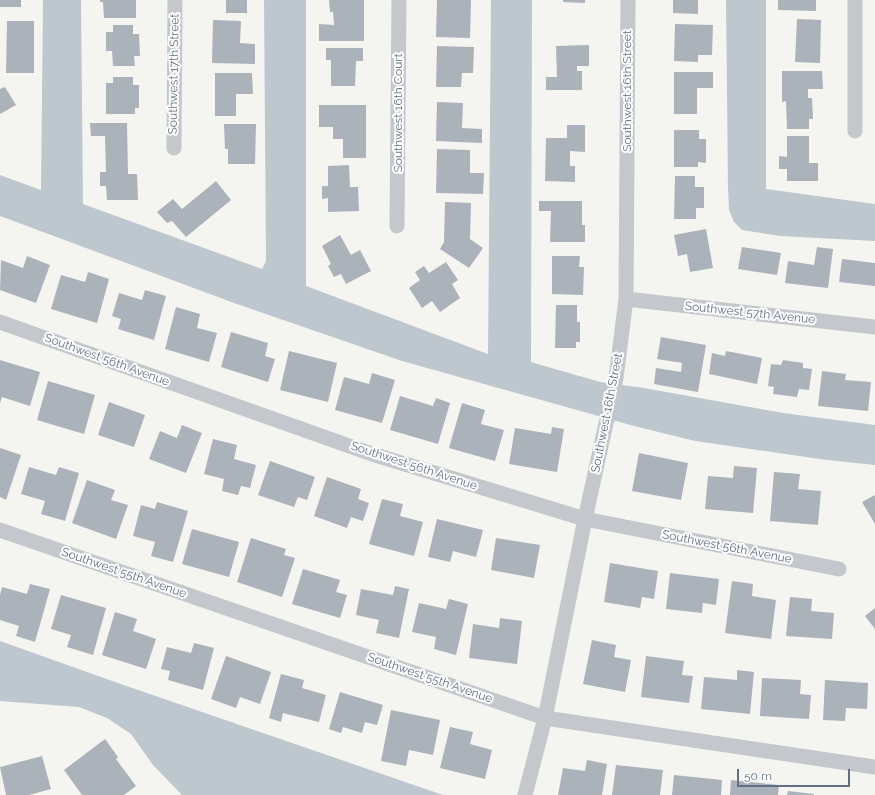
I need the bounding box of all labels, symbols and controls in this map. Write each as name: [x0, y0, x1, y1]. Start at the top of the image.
street label: Southwest 17th Street: [166, 14, 182, 134]
street label: Southwest 16th Street: [620, 30, 634, 152]
street label: Southwest 16th Court: [391, 53, 405, 173]
street label: Southwest 57th Avenue: [684, 299, 816, 327]
street label: Southwest 56th Avenue: [43, 331, 171, 389]
street label: Southwest 16th Street: [588, 352, 626, 474]
street label: Southwest 56th Avenue: [349, 439, 479, 493]
street label: Southwest 56th Avenue: [661, 527, 793, 567]
street label: Southwest 55th Avenue: [60, 545, 188, 601]
street label: Southwest 55th Avenue: [366, 650, 494, 706]
scale bar: [739, 761, 852, 787]
text: 50 m: [744, 769, 772, 783]

